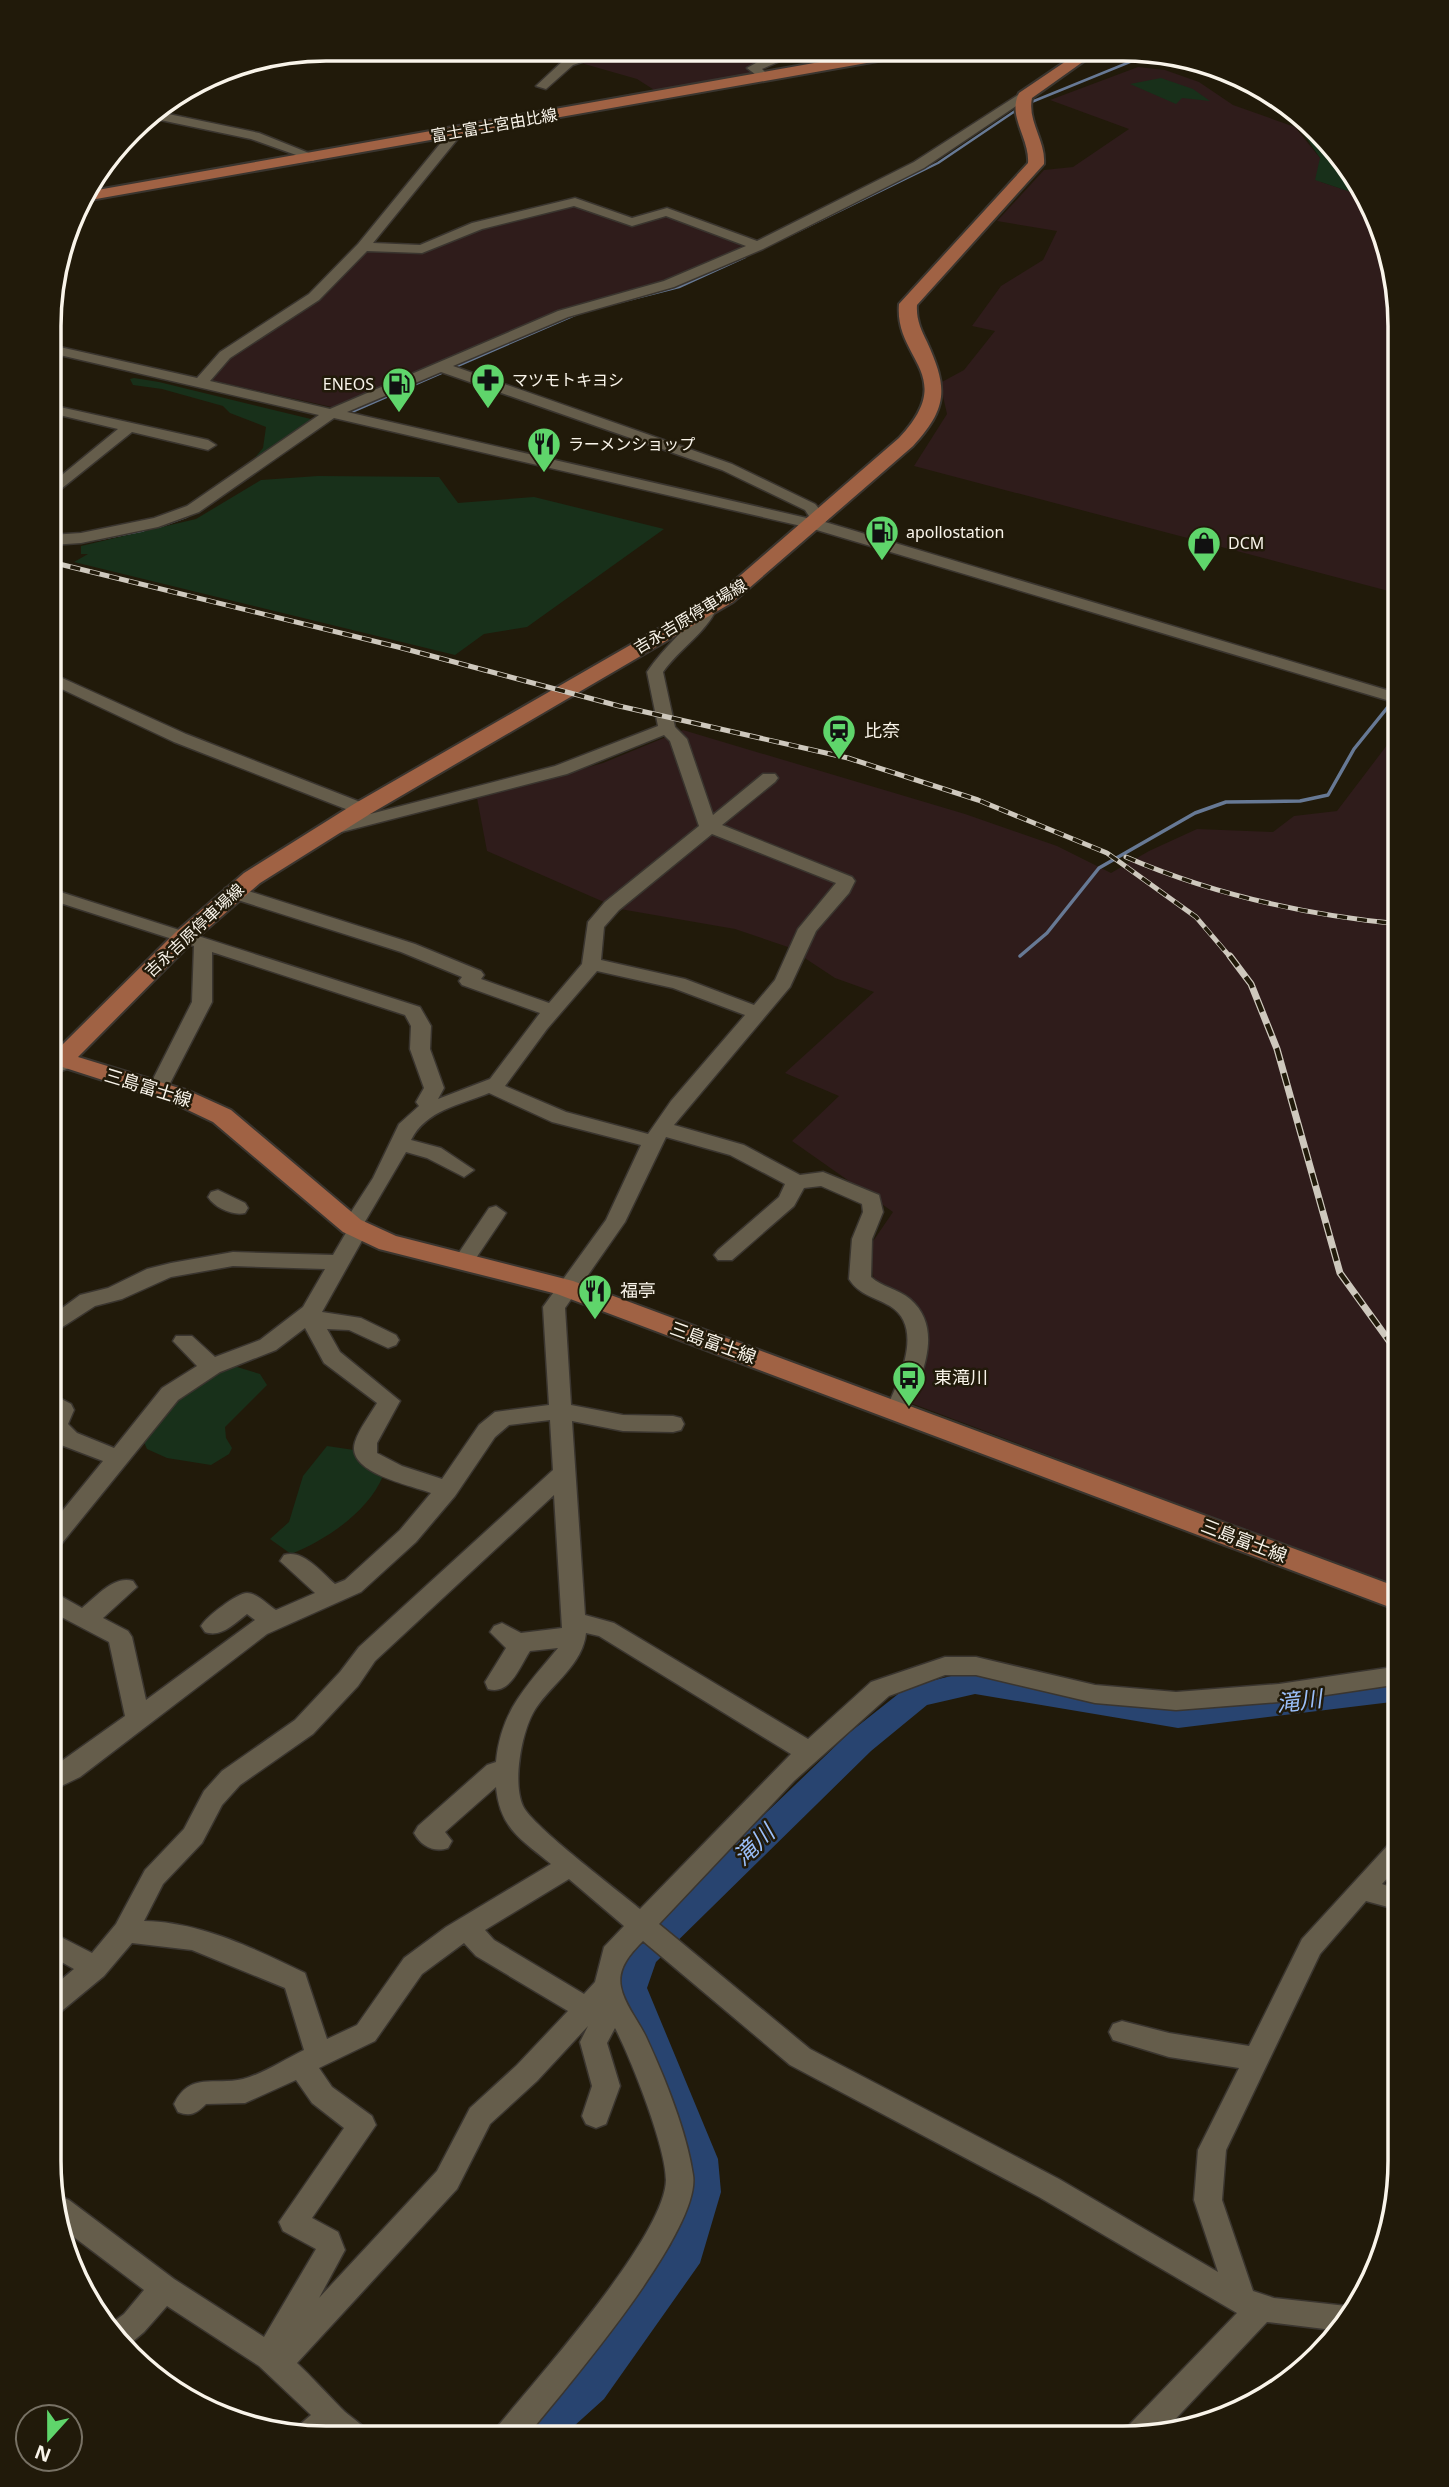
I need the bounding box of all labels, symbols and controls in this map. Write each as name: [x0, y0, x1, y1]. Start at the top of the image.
street label: 富士富士宮由比線: [429, 103, 559, 147]
pharmacy icon: マツモトキヨシ: [469, 361, 507, 410]
fuel station icon: ENEOS: [380, 365, 418, 414]
place label: マツモトキヨシ: [512, 369, 624, 391]
place label: ENEOS: [323, 373, 374, 395]
restaurant icon: ラーメンショップ: [525, 425, 563, 474]
place label: ラーメンショップ: [568, 433, 695, 455]
fuel station icon: apollostation: [863, 513, 901, 562]
place label: apollostation: [906, 521, 1004, 543]
shop icon: DCM: [1185, 524, 1223, 573]
place label: DCM: [1228, 532, 1264, 554]
street label: 吉永吉原停車場線: [629, 574, 751, 658]
station icon: 比奈: [820, 712, 858, 761]
place label: 比奈: [864, 718, 900, 742]
street label: 吉永吉原停車場線: [140, 878, 248, 982]
street label: 三島富士線: [102, 1062, 195, 1112]
restaurant icon: 福亭: [576, 1272, 614, 1321]
place label: 福亭: [620, 1278, 656, 1302]
street label: 三島富士線: [667, 1315, 760, 1369]
bus stop icon: 東滝川: [890, 1359, 928, 1408]
place label: 東滝川: [934, 1365, 988, 1389]
street label: 三島富士線: [1198, 1513, 1291, 1567]
water label: 滝川: [1274, 1681, 1327, 1719]
water label: 滝川: [726, 1815, 783, 1872]
north arrow: [14, 2403, 84, 2473]
text: N: [31, 2439, 55, 2469]

